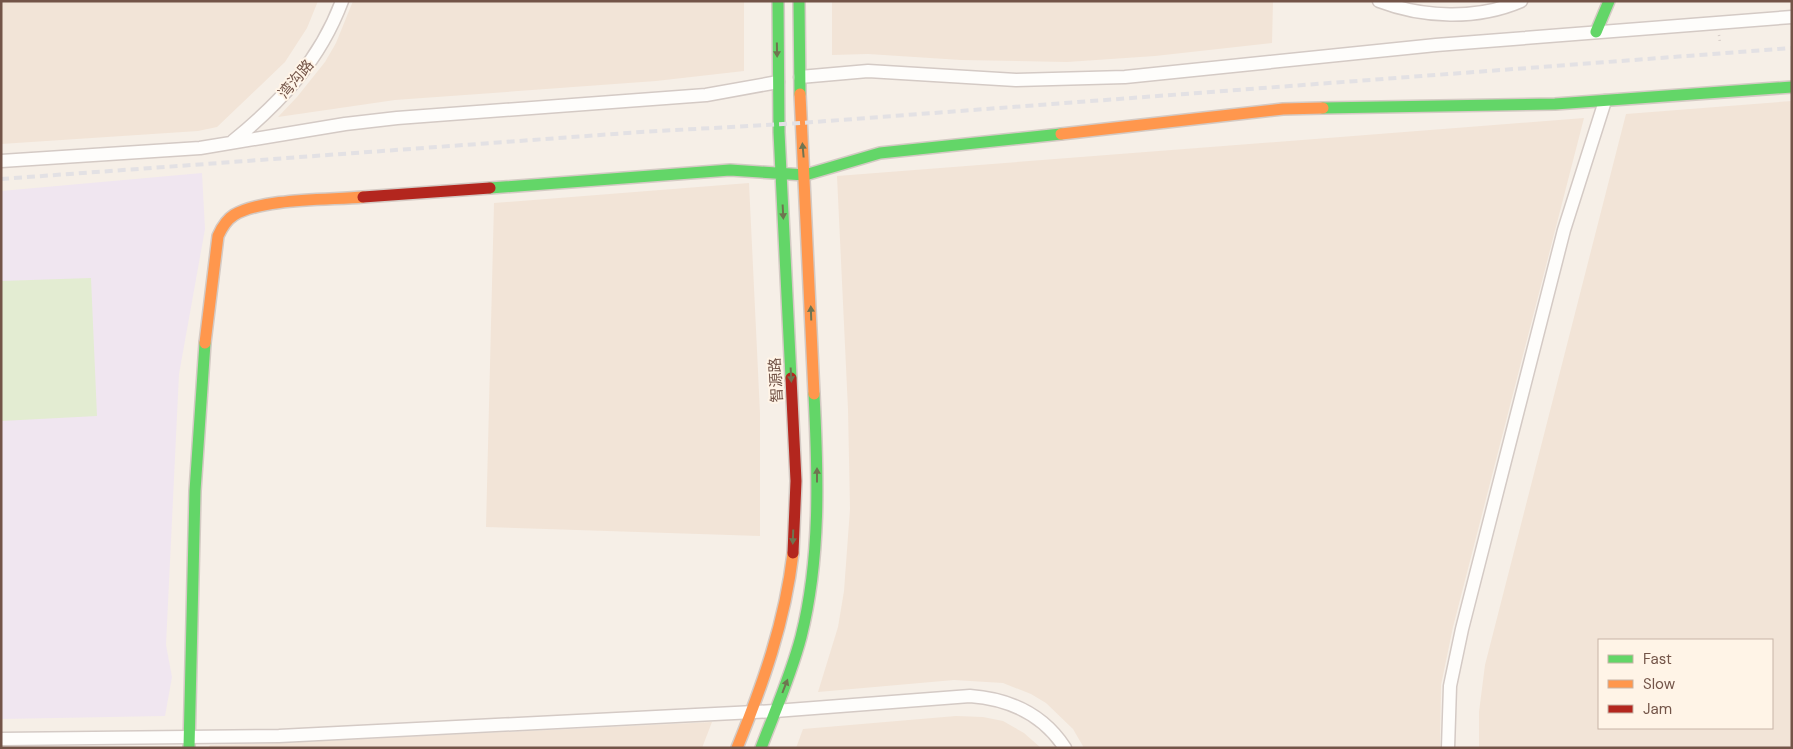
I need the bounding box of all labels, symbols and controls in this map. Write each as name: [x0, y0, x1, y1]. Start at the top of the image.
one-way arrow: [773, 42, 781, 58]
street label: 湾沟路: [274, 55, 318, 103]
one-way arrow: [798, 142, 806, 158]
one-way arrow: [779, 205, 787, 221]
one-way arrow: [807, 304, 815, 320]
street label: 智源路: [765, 357, 787, 403]
one-way arrow: [788, 367, 796, 383]
one-way arrow: [813, 467, 821, 483]
one-way arrow: [789, 529, 797, 545]
legend: [1598, 639, 1773, 729]
text: Fast: [1643, 649, 1672, 669]
text: Slow: [1643, 674, 1676, 694]
one-way arrow: [781, 678, 789, 693]
text: Jam: [1643, 699, 1672, 719]

